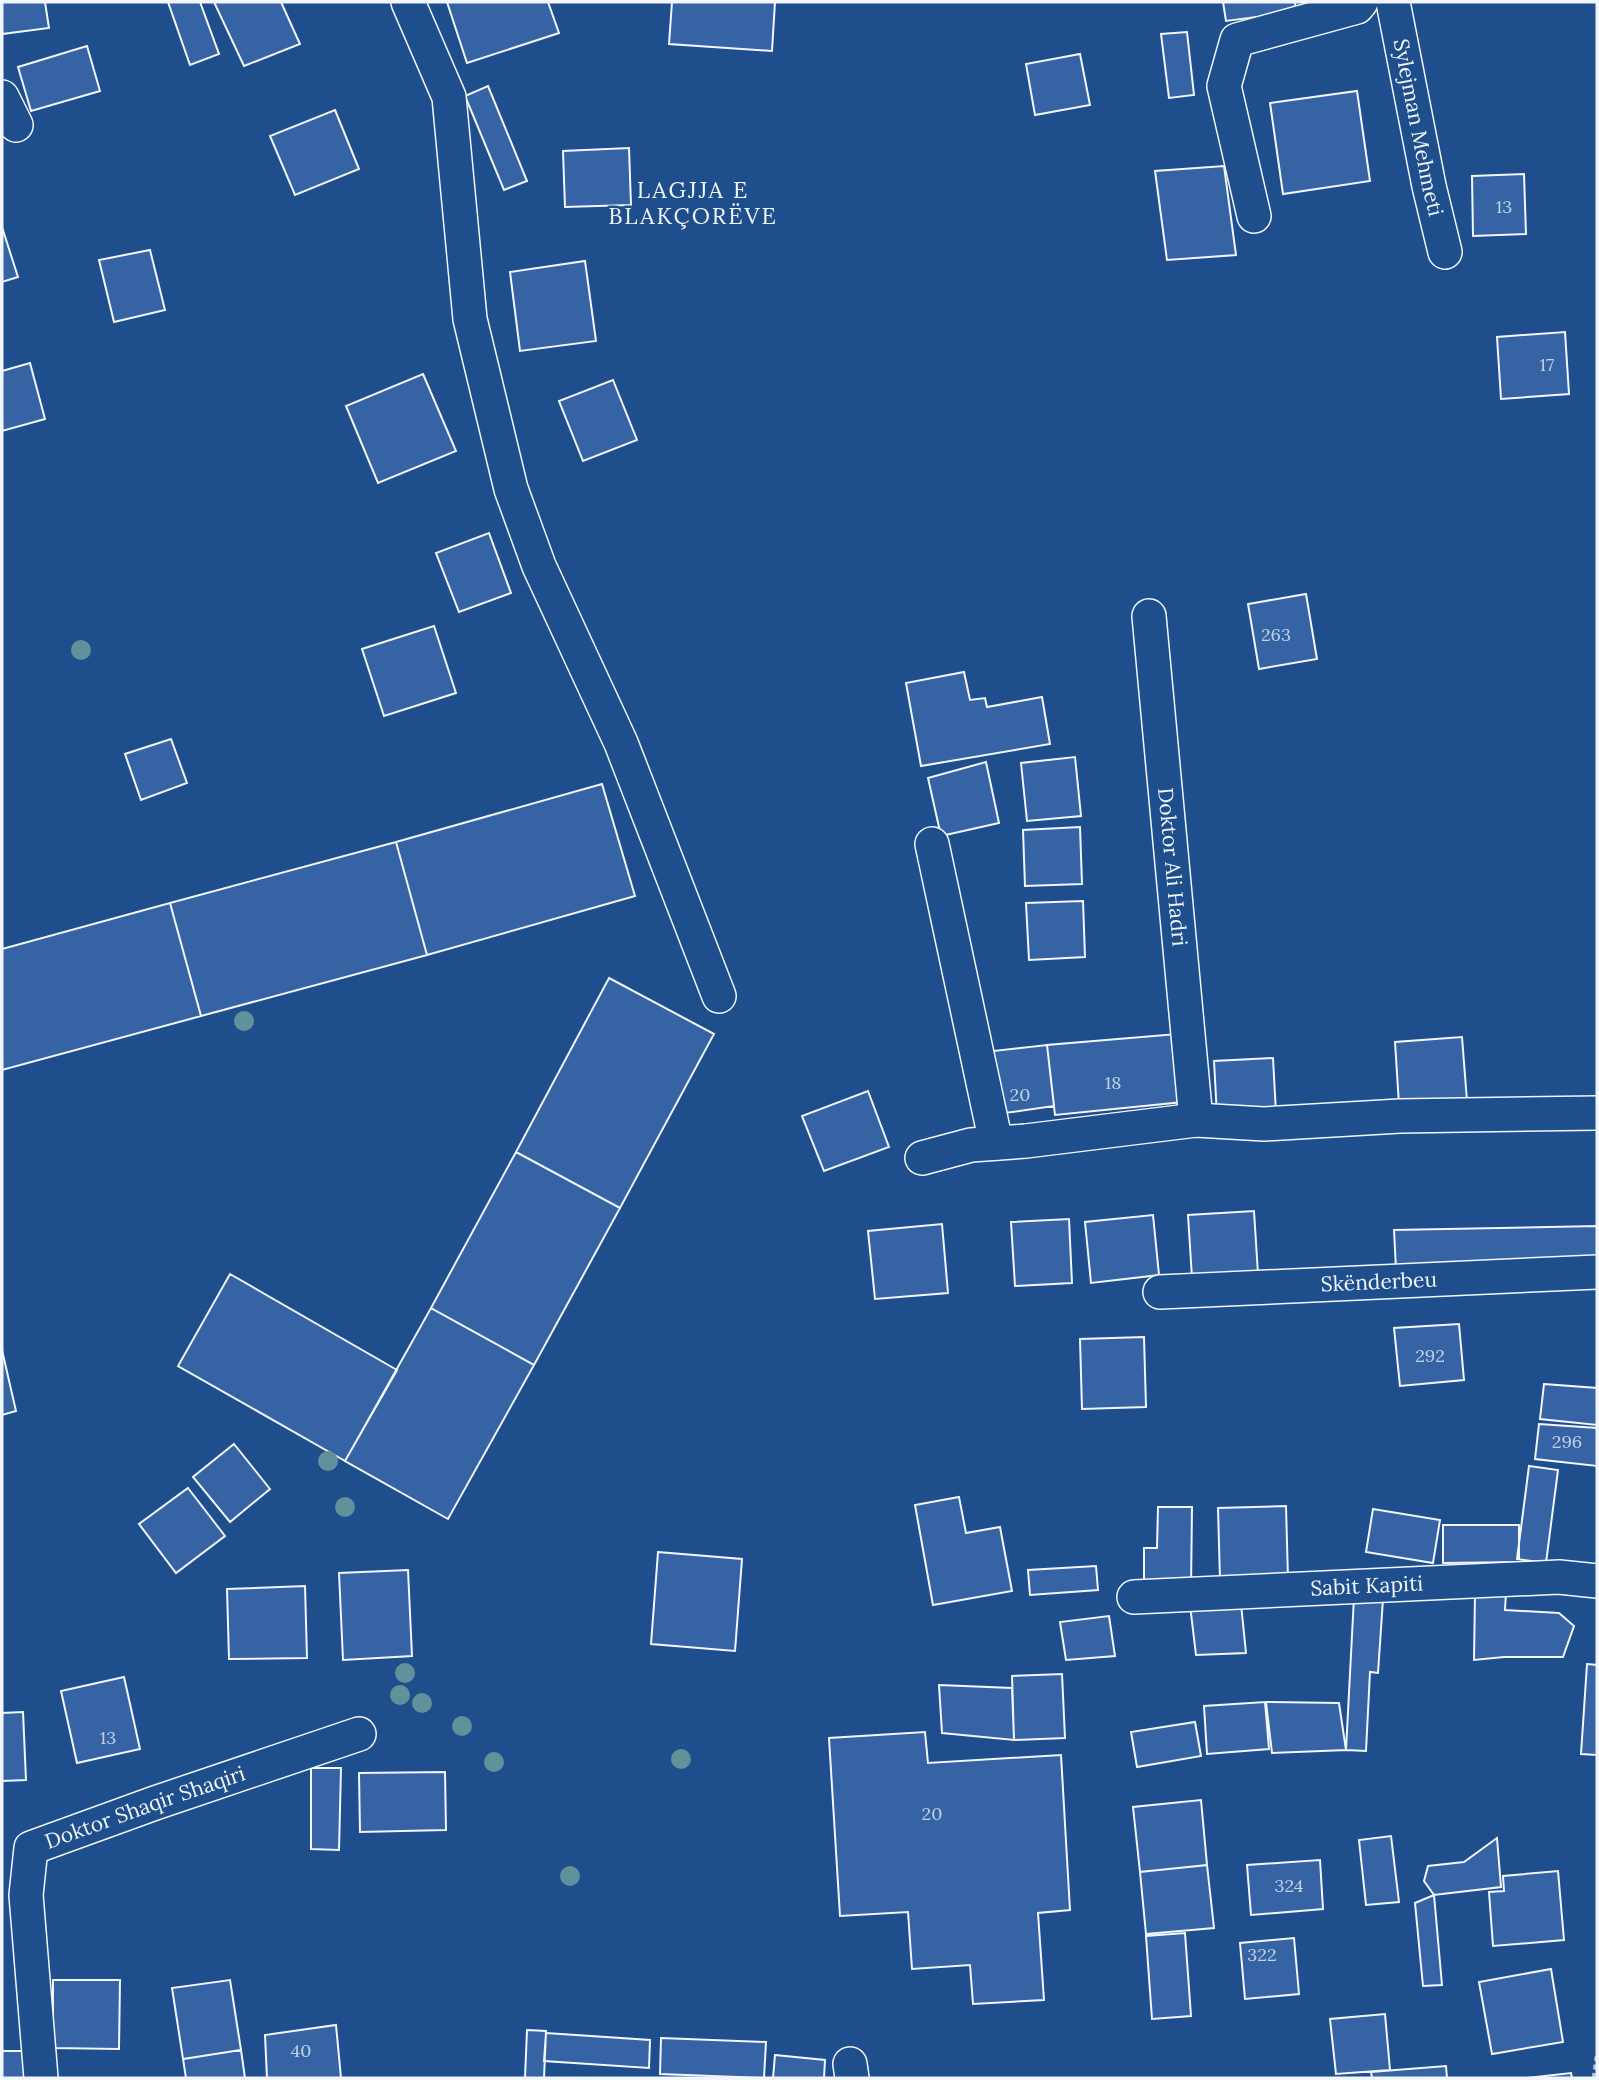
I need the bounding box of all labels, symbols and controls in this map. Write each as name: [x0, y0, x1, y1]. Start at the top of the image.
street label: Sylejman Mehmeti: [1387, 36, 1450, 219]
district label: LAGJJA E BLAKÇORËVE: [608, 175, 778, 230]
house number: 13: [1496, 195, 1512, 218]
house number: 17: [1540, 353, 1554, 376]
house number: 263: [1261, 623, 1291, 646]
street label: Doktor Ali Hadri: [1152, 786, 1194, 947]
house number: 18: [1105, 1071, 1121, 1094]
house number: 20: [1010, 1083, 1030, 1106]
street label: Skënderbeu: [1320, 1265, 1437, 1298]
house number: 292: [1415, 1344, 1445, 1367]
house number: 296: [1552, 1430, 1582, 1453]
street label: Sabit Kapiti: [1310, 1569, 1424, 1602]
house number: 13: [100, 1726, 116, 1749]
street label: Doktor Shaqir Shaqiri: [41, 1759, 249, 1855]
house number: 20: [922, 1802, 942, 1825]
house number: 324: [1274, 1874, 1304, 1897]
house number: 322: [1247, 1943, 1277, 1966]
house number: 40: [291, 2039, 311, 2062]

